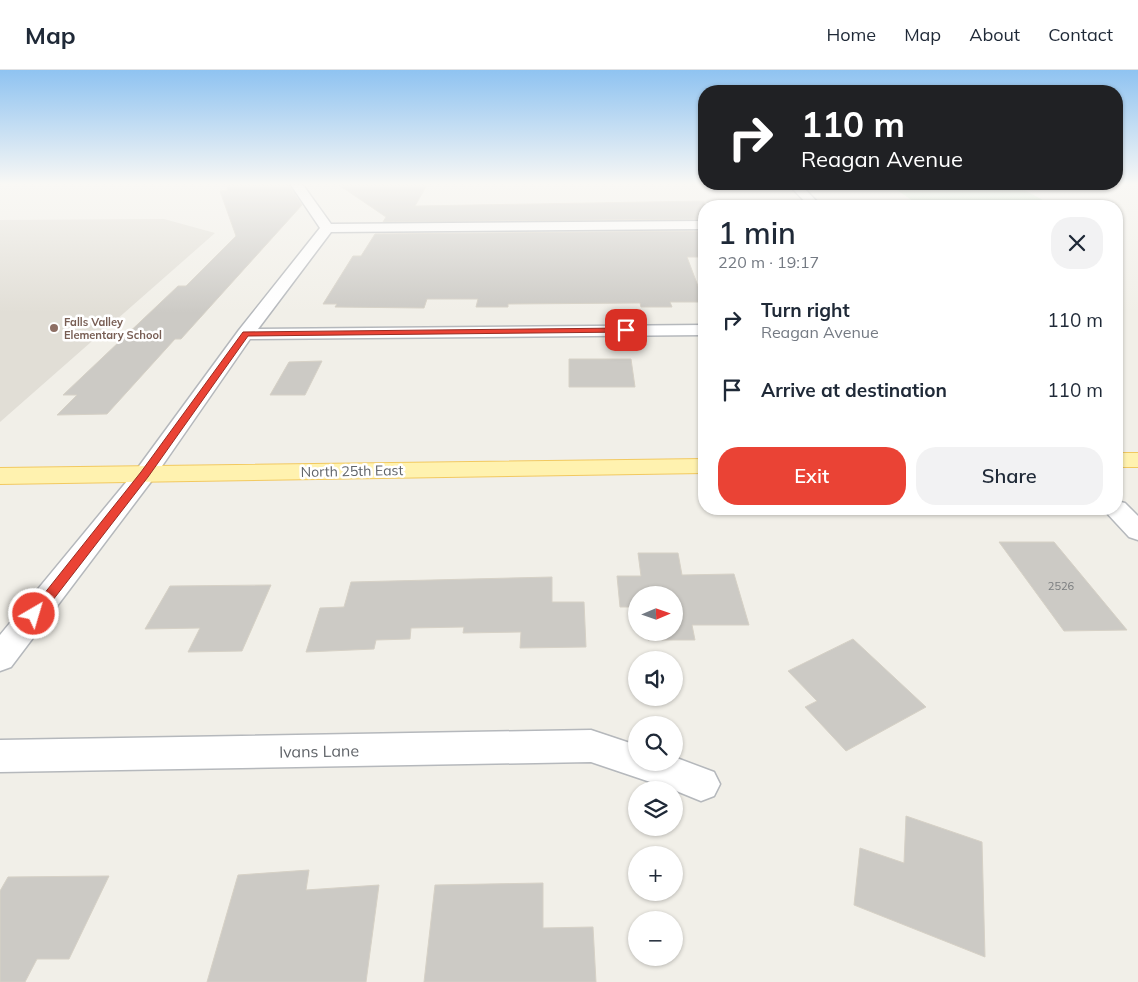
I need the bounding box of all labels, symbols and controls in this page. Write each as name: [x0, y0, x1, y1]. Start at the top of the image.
text: Map: [25, 20, 76, 50]
text: Home: [826, 23, 876, 46]
text: Map: [904, 23, 941, 46]
text: About: [969, 23, 1020, 46]
text: Contact: [1048, 23, 1113, 46]
text: 110 m: [801, 102, 905, 146]
icon: right: [718, 105, 783, 170]
text: Reagan Avenue: [801, 145, 963, 173]
text: 1 min: [718, 214, 796, 252]
button: close: [1051, 217, 1103, 269]
text: 220 m · 19:17: [718, 252, 819, 272]
text: Turn right: [761, 298, 850, 322]
icon: right: [718, 306, 746, 334]
text: 110 m: [1047, 308, 1103, 332]
pin: [605, 309, 647, 351]
place label: Falls Valley Elementary School: [64, 315, 162, 342]
icon: arrive: [612, 316, 640, 344]
marker: Falls Valley Elementary School: [48, 322, 60, 334]
text: Reagan Avenue: [761, 322, 879, 342]
icon: arrive: [718, 376, 746, 404]
text: Arrive at destination: [761, 378, 947, 402]
text: 110 m: [1047, 378, 1103, 402]
button: Exit: [718, 447, 906, 505]
button: Share: [916, 447, 1103, 505]
street label: North 25th East: [301, 461, 404, 481]
house number: 2526: [1048, 579, 1075, 593]
north arrow: [628, 586, 682, 641]
map controls: [628, 586, 683, 966]
position arrow: [7, 587, 59, 639]
button: sound: [628, 651, 683, 706]
button: search: [628, 716, 683, 771]
street label: Ivans Lane: [279, 740, 359, 762]
button: layers: [628, 781, 683, 836]
button: +: [628, 846, 683, 901]
button: −: [628, 911, 683, 966]

